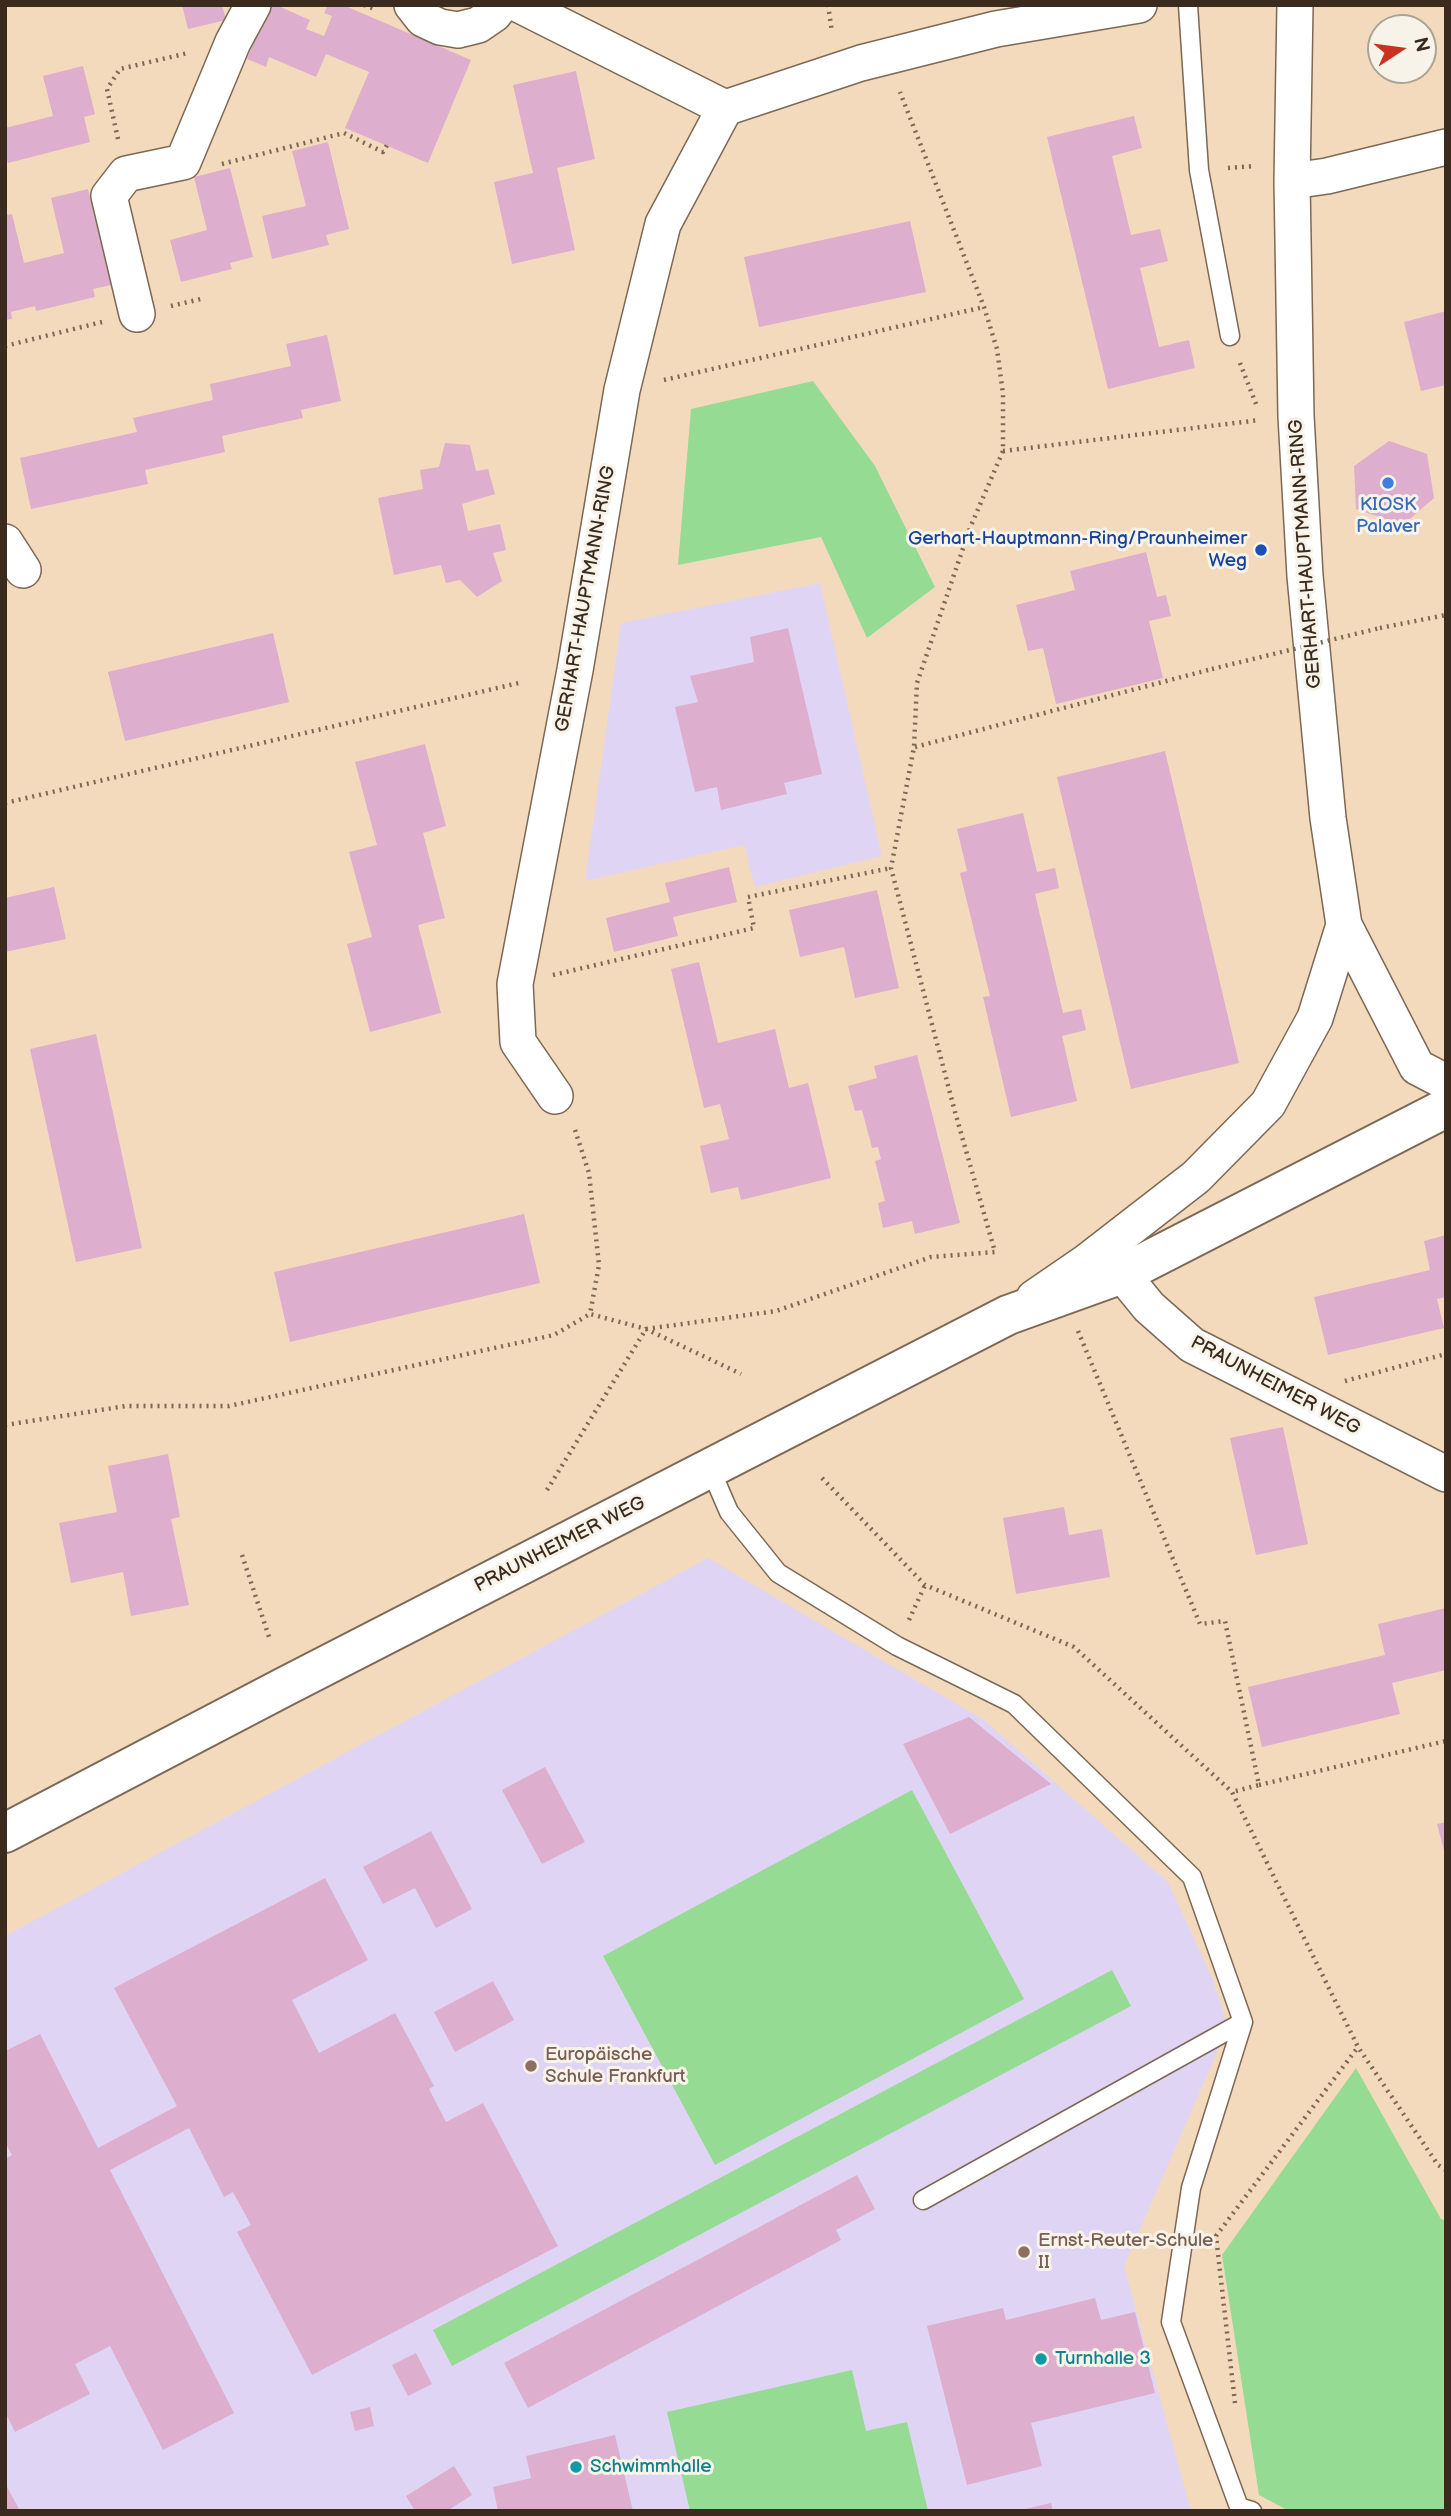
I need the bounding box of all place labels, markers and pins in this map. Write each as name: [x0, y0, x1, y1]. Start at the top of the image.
marker: KIOSK Palaver: [1380, 475, 1396, 491]
place label: KIOSK Palaver: [1356, 494, 1420, 538]
place label: Gerhart-Hauptmann-Ring/Praunheimer Weg: [908, 528, 1247, 572]
marker: Gerhart-Hauptmann-Ring/Praunheimer Weg: [1253, 542, 1269, 558]
place label: Europäische Schule Frankfurt: [545, 2044, 686, 2088]
marker: Europäische Schule Frankfurt: [523, 2058, 539, 2074]
place label: Ernst-Reuter-Schule II: [1038, 2230, 1213, 2274]
marker: Ernst-Reuter-Schule II: [1016, 2244, 1032, 2260]
place label: Turnhalle 3: [1055, 2348, 1151, 2370]
marker: Turnhalle 3: [1033, 2351, 1049, 2367]
place label: Schwimmhalle: [590, 2456, 711, 2478]
marker: Schwimmhalle: [568, 2459, 584, 2475]

